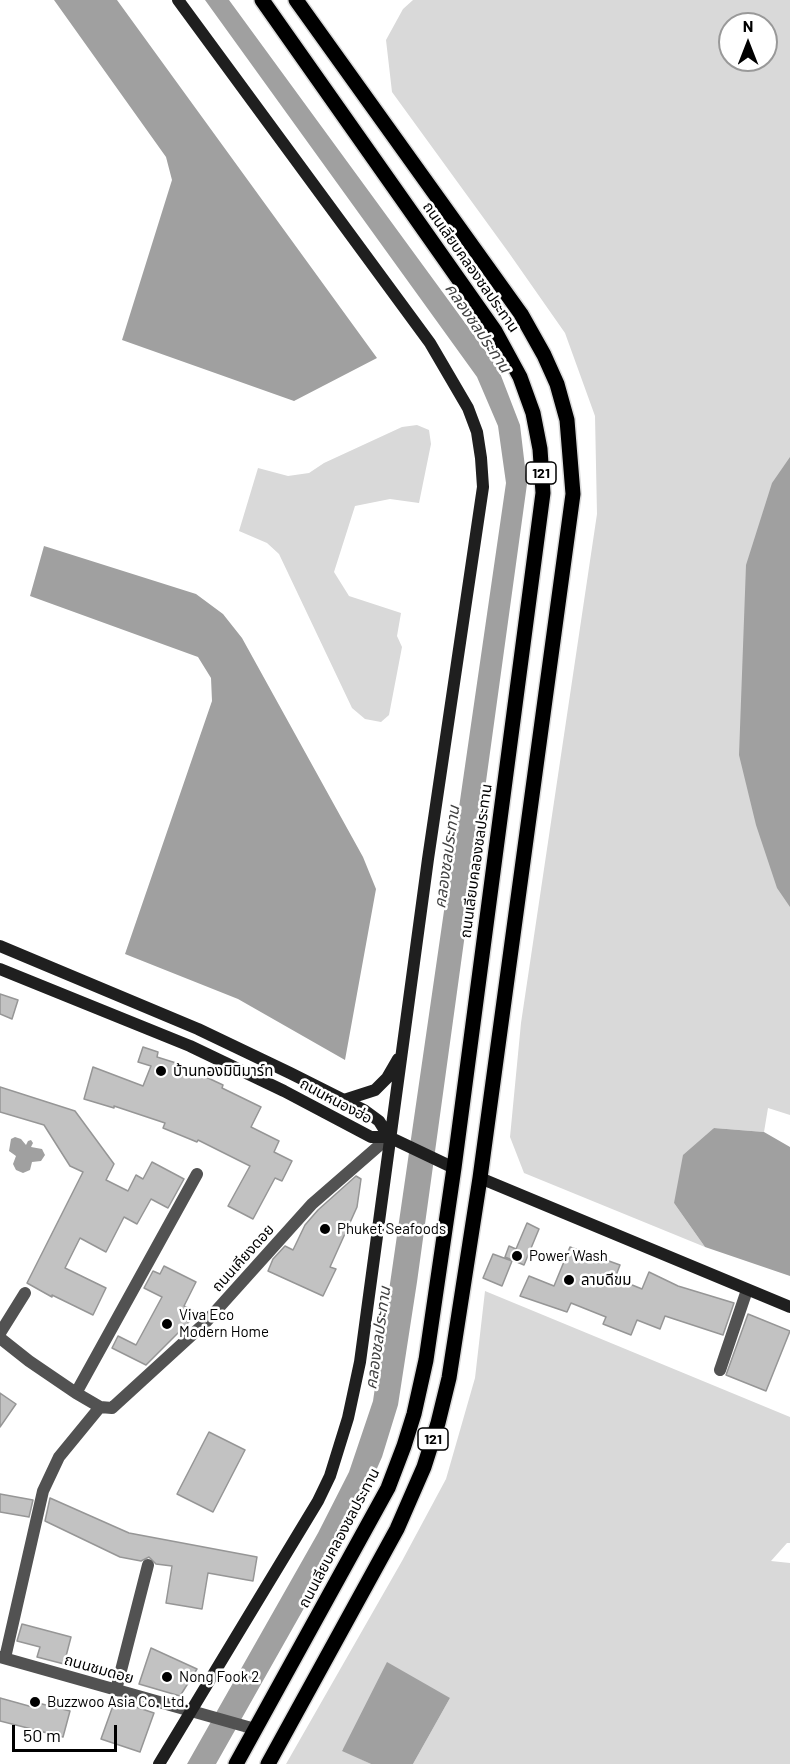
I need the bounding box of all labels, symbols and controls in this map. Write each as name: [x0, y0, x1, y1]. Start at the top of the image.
north arrow: [718, 12, 778, 72]
text: N: [743, 16, 753, 35]
street label: ถนนเลียบคลองชลประทาน: [419, 198, 523, 336]
water label: คลองชลประทาน: [441, 280, 515, 376]
road number: 121: [526, 462, 556, 484]
street label: ถนนเลียบคลองชลประทาน: [456, 783, 496, 939]
water label: คลองชลประทาน: [430, 804, 464, 910]
place label: บ้านทองมินิมาร์ท: [173, 1062, 273, 1080]
marker: บ้านทองมินิมาร์ท: [154, 1064, 168, 1078]
street label: ถนนหนองฮ่อ: [297, 1074, 375, 1128]
place label: Phuket Seafoods: [337, 1220, 446, 1238]
street label: ถนนเคียงดอย: [208, 1221, 278, 1295]
marker: Phuket Seafoods: [318, 1222, 332, 1236]
place label: Power Wash: [529, 1247, 608, 1265]
marker: Power Wash: [510, 1249, 524, 1263]
place label: ลาบดีขม: [581, 1271, 631, 1289]
marker: ลาบดีขม: [562, 1273, 576, 1287]
water label: คลองชลประทาน: [361, 1285, 395, 1391]
place label: Viva Eco Modern Home: [179, 1306, 269, 1341]
marker: Viva Eco Modern Home: [160, 1317, 174, 1331]
road number: 121: [418, 1428, 448, 1450]
street label: ถนนเลียบคลองชลประทาน: [295, 1465, 383, 1611]
street label: ถนนชมดอย: [62, 1650, 136, 1688]
place label: Nong Fook 2: [179, 1668, 259, 1686]
marker: Nong Fook 2: [160, 1670, 174, 1684]
place label: Buzzwoo Asia Co. Ltd.: [47, 1693, 189, 1711]
marker: Buzzwoo Asia Co. Ltd.: [28, 1695, 42, 1709]
scale bar: [15, 1713, 120, 1751]
text: 50 m: [23, 1724, 61, 1746]

